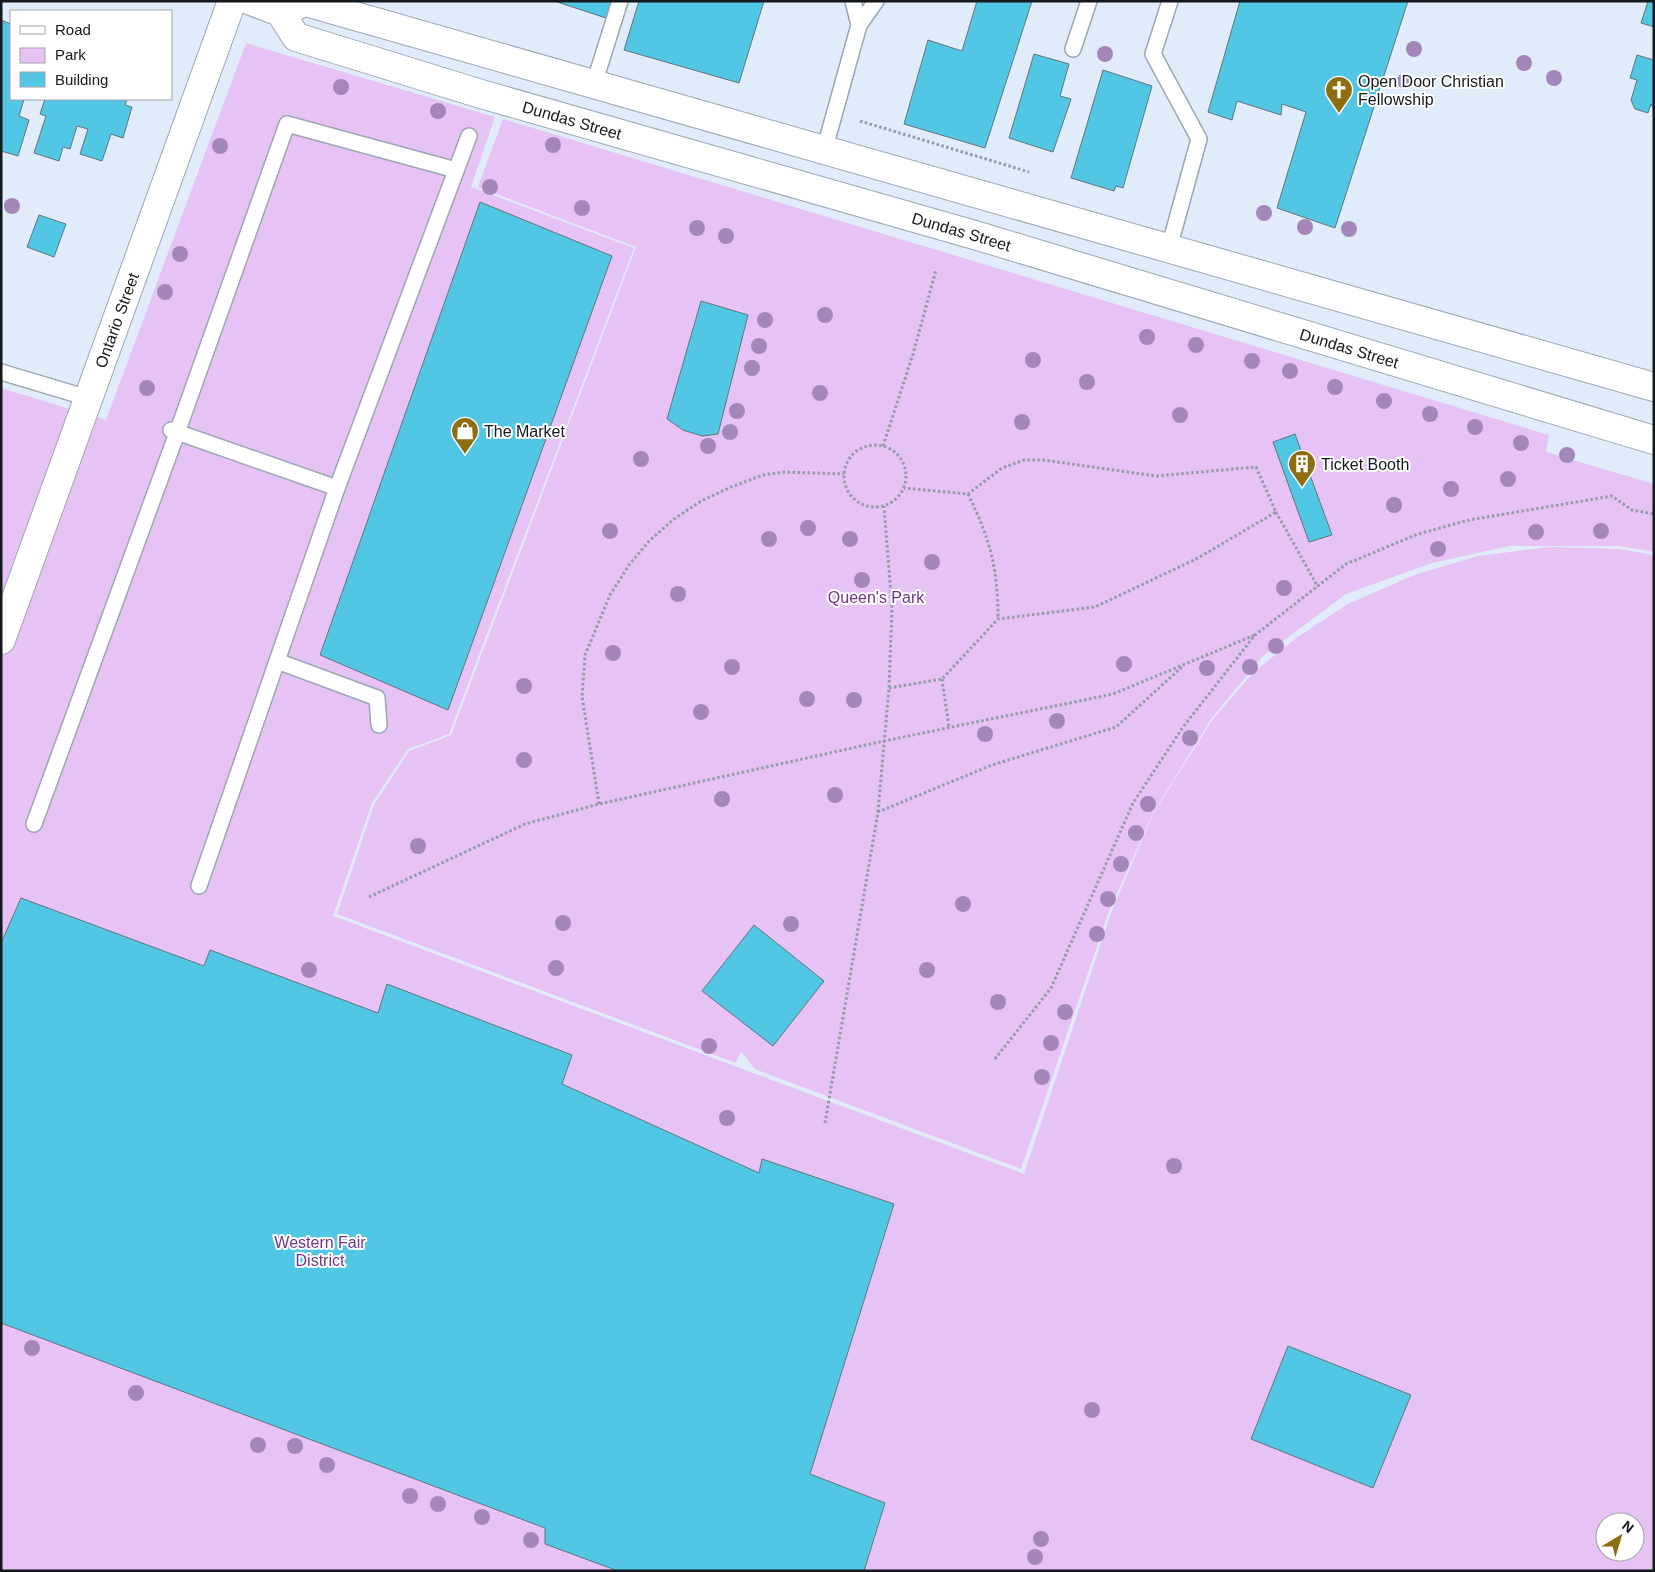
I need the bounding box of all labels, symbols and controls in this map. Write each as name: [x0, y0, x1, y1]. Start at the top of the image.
legend: [10, 10, 172, 100]
text: Road: [55, 21, 91, 38]
text: Park: [55, 46, 86, 63]
text: Building: [55, 71, 108, 88]
place label: Open Door Christian Fellowship: [1358, 73, 1504, 108]
church icon: Open Door Christian Fellowship: [1324, 75, 1354, 114]
street label: Dundas Street: [520, 98, 624, 143]
street label: Dundas Street: [910, 210, 1013, 255]
street label: Ontario Street: [92, 270, 142, 370]
street label: Dundas Street: [1298, 326, 1401, 372]
shop icon: The Market: [450, 416, 480, 455]
place label: The Market: [484, 423, 565, 440]
building icon: Ticket Booth: [1287, 449, 1317, 488]
place label: Ticket Booth: [1321, 456, 1409, 473]
park label: Queen's Park: [828, 589, 925, 606]
park label: Western Fair District: [274, 1234, 366, 1269]
north arrow: [1595, 1512, 1645, 1562]
text: N: [1619, 1517, 1637, 1536]

